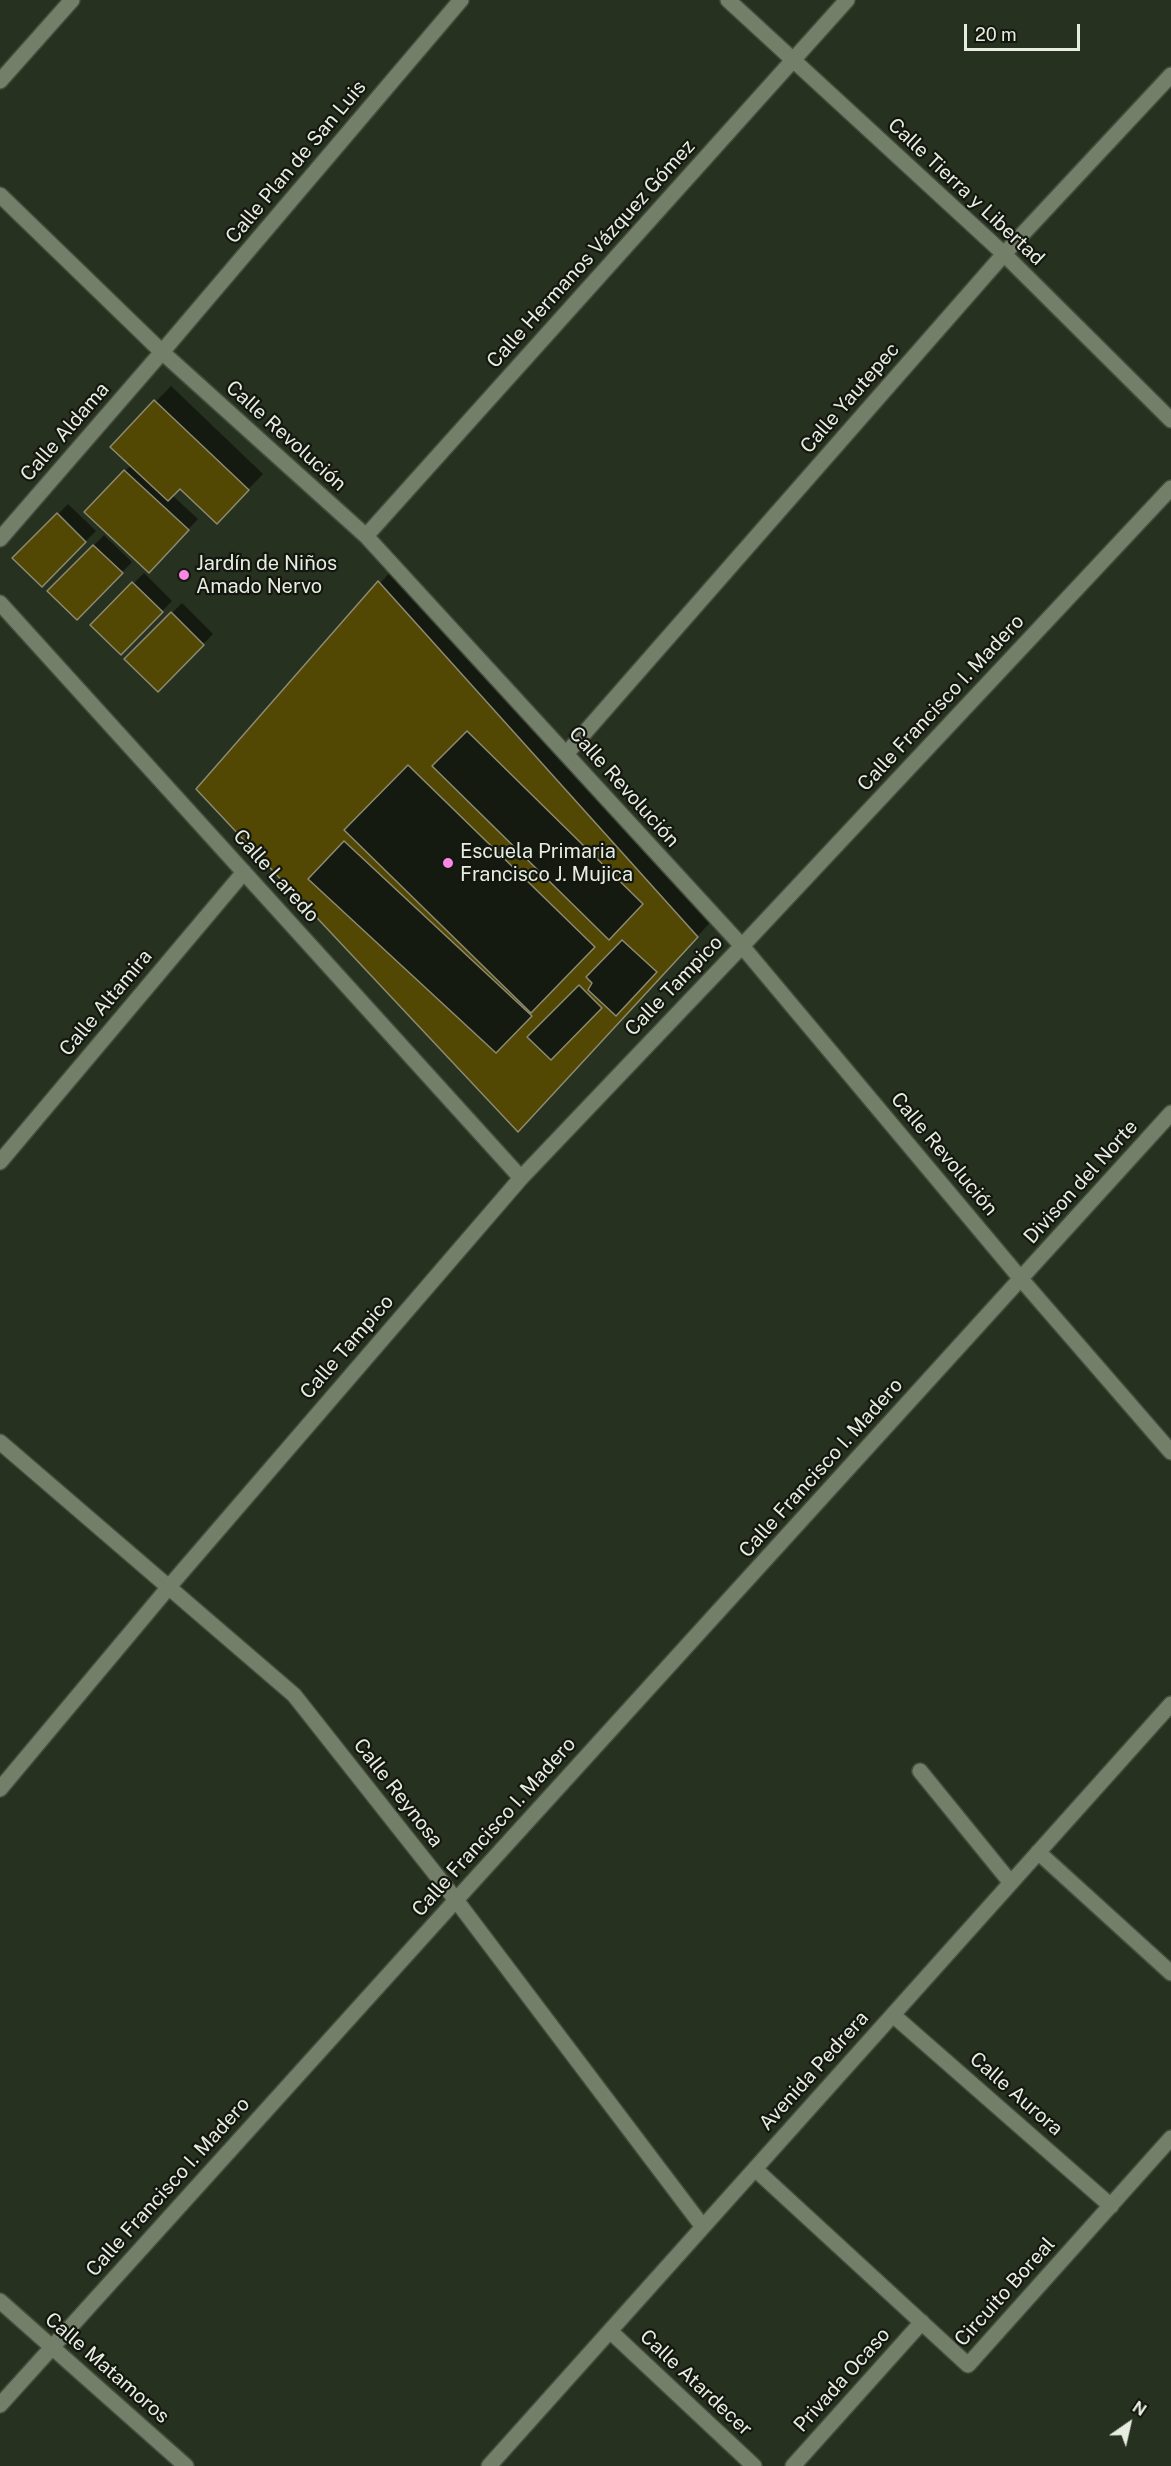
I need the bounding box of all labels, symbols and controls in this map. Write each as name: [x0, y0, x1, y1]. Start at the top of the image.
scale bar: [967, 12, 1082, 50]
text: 20 m: [975, 24, 1017, 45]
street label: Calle Plan de San Luis: [221, 76, 371, 248]
street label: Calle Tierra y Libertad: [883, 113, 1049, 271]
street label: Calle Hermanos Vázquez Gómez: [482, 135, 700, 373]
street label: Calle Yautepec: [795, 338, 905, 458]
street label: Calle Revolución: [221, 376, 351, 496]
street label: Calle Aldama: [16, 378, 114, 486]
place label: Jardín de Niños Amado Nervo: [196, 552, 337, 599]
marker: Jardín de Niños Amado Nervo: [177, 568, 191, 582]
street label: Calle Francisco I. Madero: [853, 610, 1029, 796]
street label: Calle Revolución: [564, 722, 684, 852]
street label: Calle Laredo: [228, 825, 324, 927]
place label: Escuela Primaria Francisco J. Mujica: [460, 840, 633, 887]
marker: Escuela Primaria Francisco J. Mujica: [441, 856, 455, 870]
street label: Calle Tampico: [620, 931, 728, 1041]
street label: Calle Altamira: [55, 945, 157, 1061]
street label: Calle Revolución: [885, 1087, 1003, 1221]
street label: Divison del Norte: [1019, 1115, 1143, 1249]
street label: Calle Tampico: [295, 1290, 399, 1404]
street label: Calle Francisco I. Madero: [734, 1373, 908, 1563]
street label: Calle Francisco I. Madero: [407, 1732, 581, 1922]
street label: Calle Reynosa: [348, 1734, 448, 1852]
street label: Avenida Pedrera: [754, 2006, 874, 2136]
street label: Calle Aurora: [965, 2047, 1067, 2141]
street label: Calle Francisco I. Madero: [81, 2092, 255, 2282]
street label: Circuito Boreal: [950, 2233, 1060, 2351]
street label: Calle Matamoros: [40, 2307, 174, 2429]
street label: Privada Ocaso: [789, 2323, 895, 2437]
street label: Calle Atardecer: [635, 2325, 757, 2441]
north arrow: [1099, 2394, 1159, 2454]
text: N: [1129, 2397, 1150, 2420]

